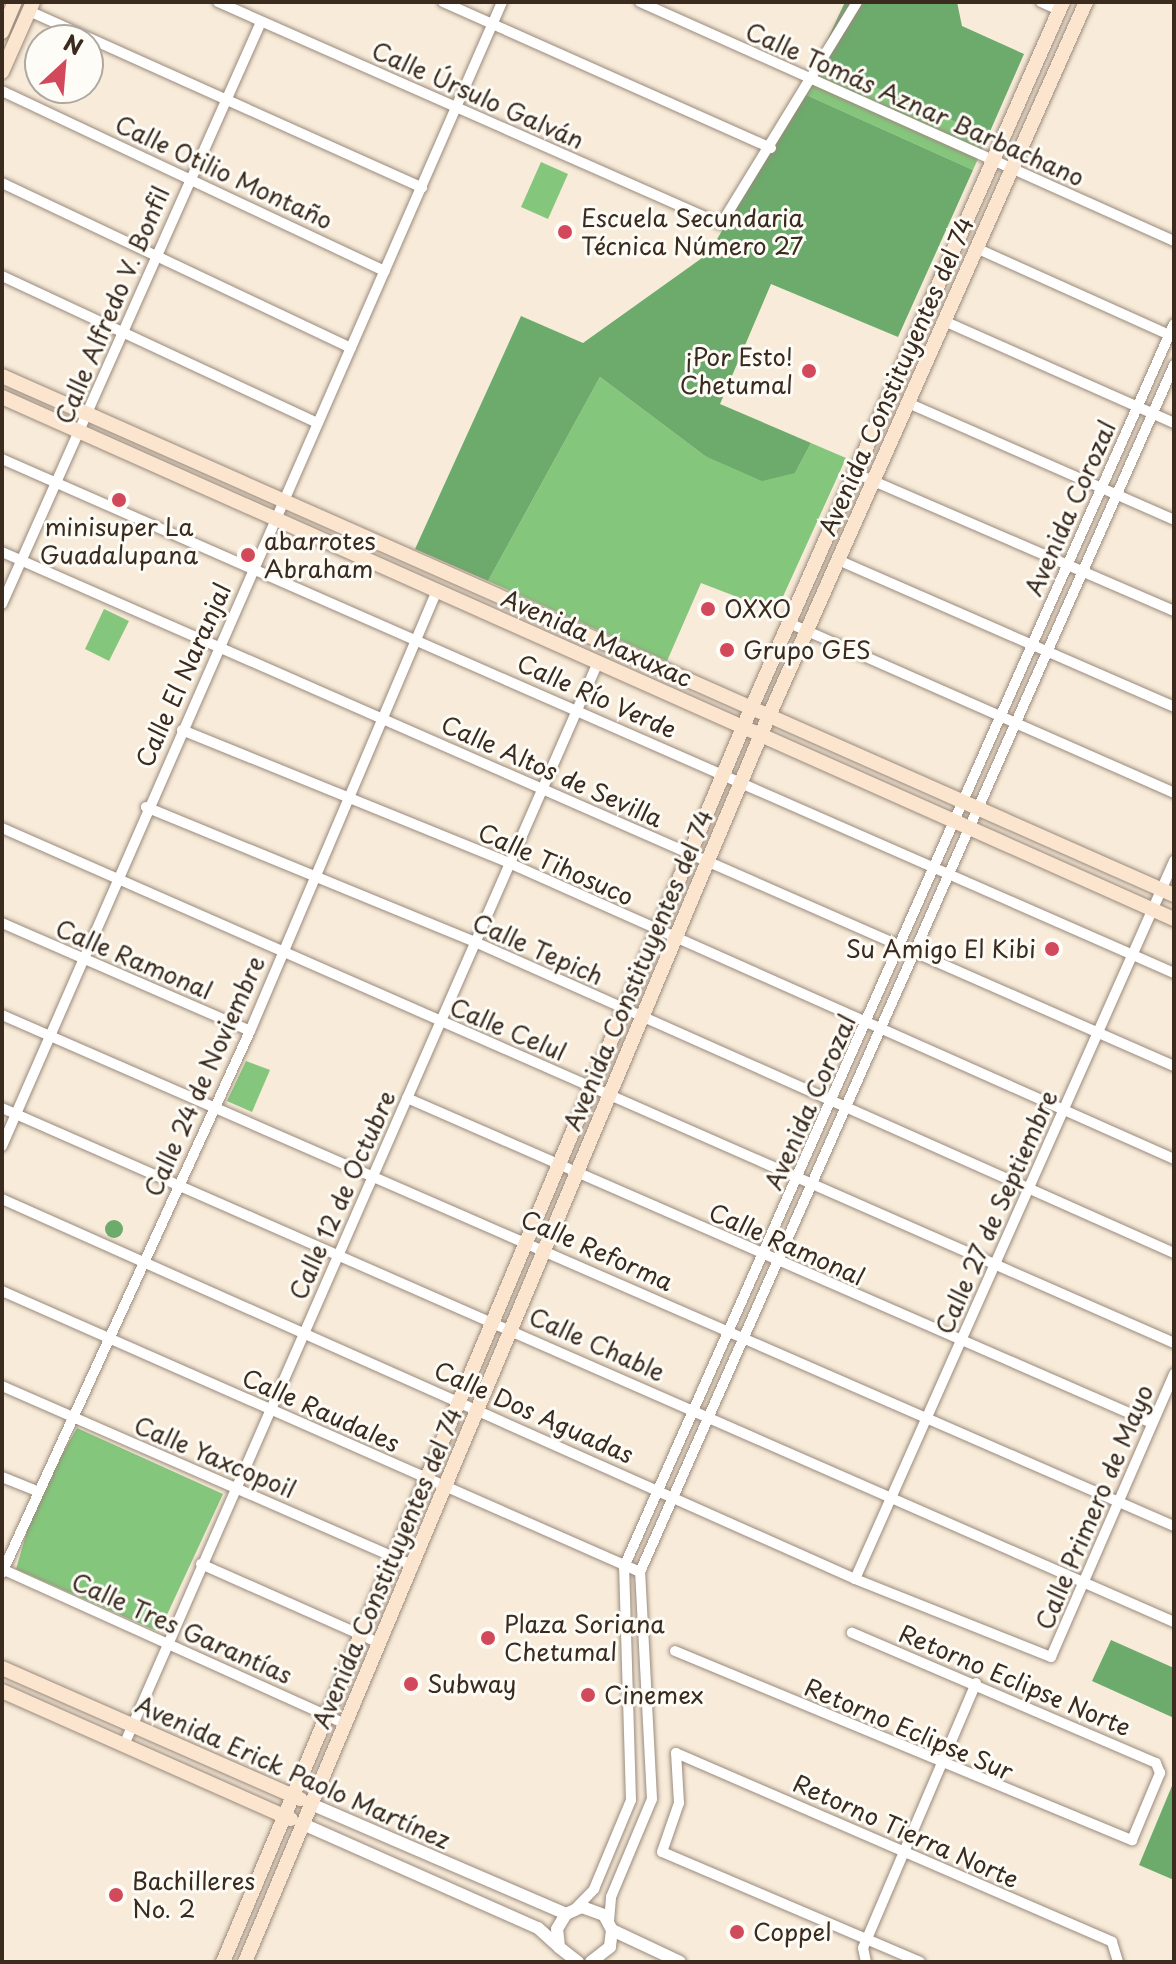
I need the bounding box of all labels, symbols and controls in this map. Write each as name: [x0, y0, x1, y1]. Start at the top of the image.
street label: Calle Tomás Aznar Barbachano: [743, 17, 1087, 191]
north arrow: [24, 24, 104, 104]
text: N: [59, 25, 89, 62]
street label: Calle Úrsulo Galván: [367, 35, 589, 155]
street label: Calle Otilio Montaño: [109, 108, 339, 236]
street label: Calle Alfredo V. Bonfil: [48, 181, 176, 429]
place label: Escuela Secundaria Técnica Número 27: [581, 204, 806, 260]
street label: Avenida Constituyentes del 74: [812, 211, 980, 541]
marker: Escuela Secundaria Técnica Número 27: [556, 223, 574, 241]
place label: ¡Por Esto! Chetumal: [680, 343, 793, 399]
marker: ¡Por Esto! Chetumal: [800, 362, 818, 380]
street label: Avenida Corozal: [1019, 416, 1121, 600]
marker: minisuper La Guadalupana: [110, 491, 128, 509]
place label: minisuper La Guadalupana: [40, 513, 198, 569]
place label: abarrotes Abraham: [264, 527, 376, 583]
marker: abarrotes Abraham: [239, 546, 257, 564]
street label: Calle El Naranjal: [130, 579, 236, 771]
street label: Avenida Maxuxac: [498, 583, 696, 693]
place label: OXXO: [724, 595, 791, 623]
marker: OXXO: [699, 600, 717, 618]
place label: Grupo GES: [743, 636, 873, 664]
marker: Grupo GES: [718, 641, 736, 659]
street label: Calle Río Verde: [511, 647, 683, 745]
street label: Calle Altos de Sevilla: [436, 709, 668, 833]
street label: Avenida Constituyentes del 74: [557, 804, 719, 1136]
street label: Calle Tihosuco: [474, 817, 638, 911]
street label: Calle Tepich: [468, 907, 608, 991]
street label: Calle Ramonal: [51, 913, 217, 1005]
place label: Su Amigo El Kibi: [843, 935, 1036, 963]
marker: Su Amigo El Kibi: [1043, 940, 1061, 958]
street label: Calle 24 de Noviembre: [137, 949, 271, 1203]
street label: Calle Celul: [446, 992, 570, 1066]
street label: Avenida Corozal: [759, 1010, 861, 1194]
street label: Calle 27 de Septiembre: [928, 1083, 1064, 1341]
street label: Calle 12 de Octubre: [282, 1084, 402, 1306]
street label: Calle Ramonal: [705, 1197, 869, 1291]
street label: Calle Reforma: [516, 1204, 678, 1296]
street label: Calle Chable: [525, 1301, 669, 1387]
street label: Calle Dos Aguadas: [429, 1355, 639, 1469]
street label: Calle Raudales: [237, 1362, 405, 1458]
street label: Calle Primero de Mayo: [1029, 1380, 1159, 1634]
street label: Avenida Constituyentes del 74: [306, 1402, 468, 1734]
street label: Calle Yaxcopoil: [129, 1410, 301, 1504]
street label: Calle Tres Garantías: [68, 1567, 296, 1689]
place label: Plaza Soriana Chetumal: [504, 1610, 666, 1666]
street label: Retorno Eclipse Norte: [894, 1618, 1136, 1742]
marker: Plaza Soriana Chetumal: [479, 1629, 497, 1647]
place label: Subway: [427, 1670, 516, 1698]
street label: Retorno Eclipse Sur: [800, 1672, 1018, 1786]
marker: Subway: [402, 1675, 420, 1693]
place label: Cinemex: [604, 1681, 703, 1709]
marker: Cinemex: [579, 1686, 597, 1704]
street label: Avenida Erick Paolo Martínez: [131, 1690, 455, 1854]
street label: Retorno Tierra Norte: [789, 1768, 1023, 1894]
place label: Bachilleres No. 2: [132, 1867, 255, 1923]
marker: Bachilleres No. 2: [107, 1886, 125, 1904]
place label: Coppel: [753, 1918, 832, 1946]
marker: Coppel: [728, 1923, 746, 1941]

